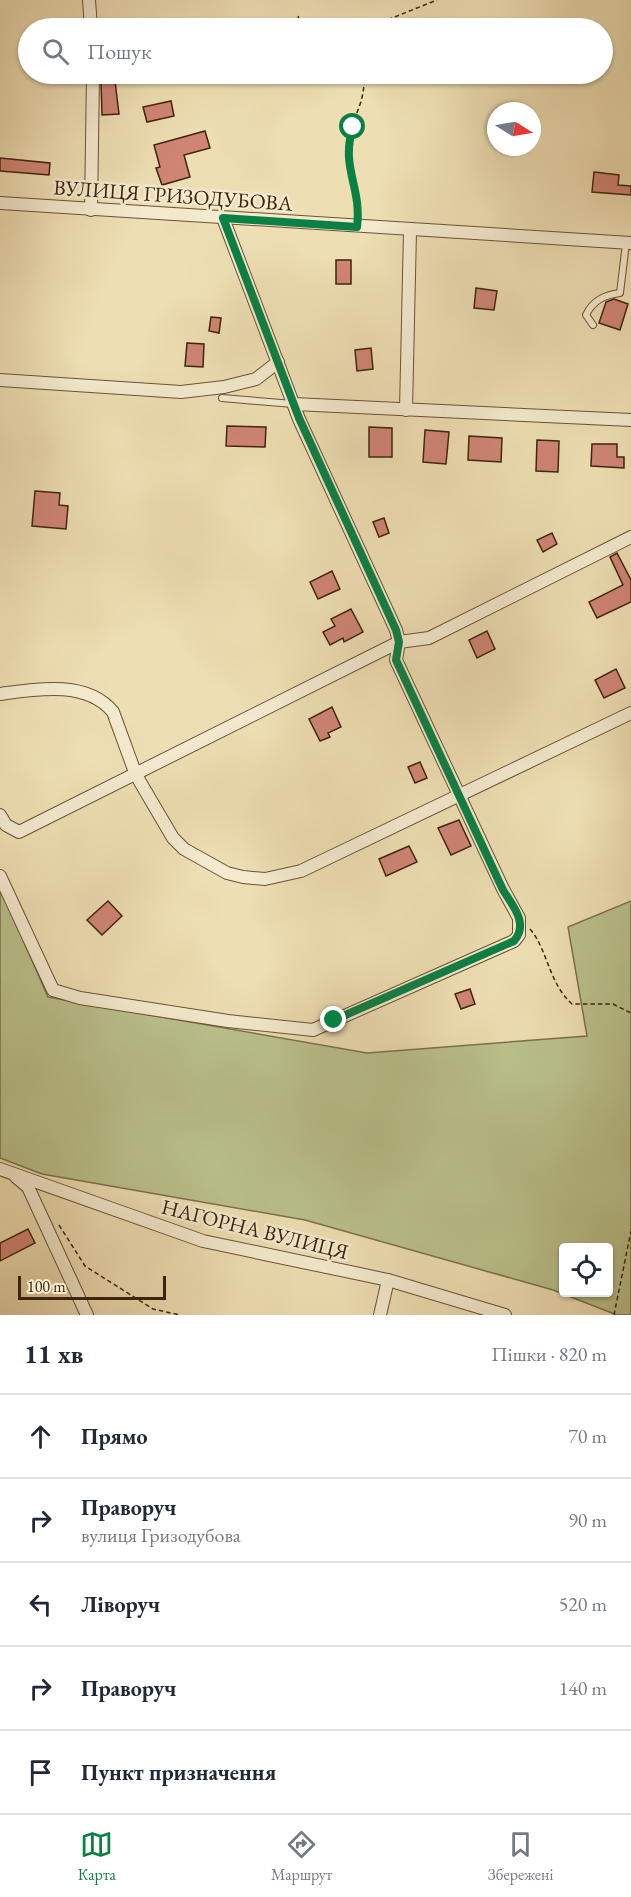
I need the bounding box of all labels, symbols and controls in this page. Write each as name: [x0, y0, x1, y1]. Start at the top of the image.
search box: [18, 18, 613, 84]
icon: search: [39, 35, 72, 68]
text: Пошук: [87, 37, 151, 66]
north arrow: [487, 102, 541, 156]
route start: [339, 113, 365, 139]
street label: ВУЛИЦЯ ГРИЗОДУБОВА: [53, 173, 294, 217]
route end: [320, 1006, 346, 1032]
street label: НАГОРНА ВУЛИЦЯ: [159, 1193, 351, 1265]
map controls: [559, 1243, 613, 1297]
button: locate: [559, 1243, 613, 1297]
scale bar: [18, 1273, 166, 1300]
text: 100 m: [27, 1276, 66, 1297]
text: 11 хв: [24, 1337, 83, 1371]
text: Пішки · 820 m: [491, 1341, 607, 1367]
icon: ahead: [24, 1420, 57, 1453]
text: Прямо: [81, 1422, 148, 1451]
text: 70 m: [568, 1423, 607, 1449]
text: Праворуч: [81, 1493, 177, 1522]
icon: right: [24, 1504, 57, 1537]
text: 90 m: [568, 1507, 607, 1533]
text: вулиця Гризодубова: [81, 1522, 241, 1548]
icon: left: [24, 1588, 57, 1621]
text: Ліворуч: [81, 1590, 160, 1619]
text: 520 m: [559, 1591, 607, 1617]
icon: right: [24, 1672, 57, 1705]
text: Праворуч: [81, 1674, 177, 1703]
text: 140 m: [559, 1675, 607, 1701]
icon: arrive: [24, 1756, 57, 1789]
text: Пункт призначення: [81, 1758, 276, 1787]
tab: Карта: [78, 1828, 116, 1885]
tab: Маршрут: [271, 1828, 332, 1885]
tab: Збережені: [488, 1828, 553, 1885]

